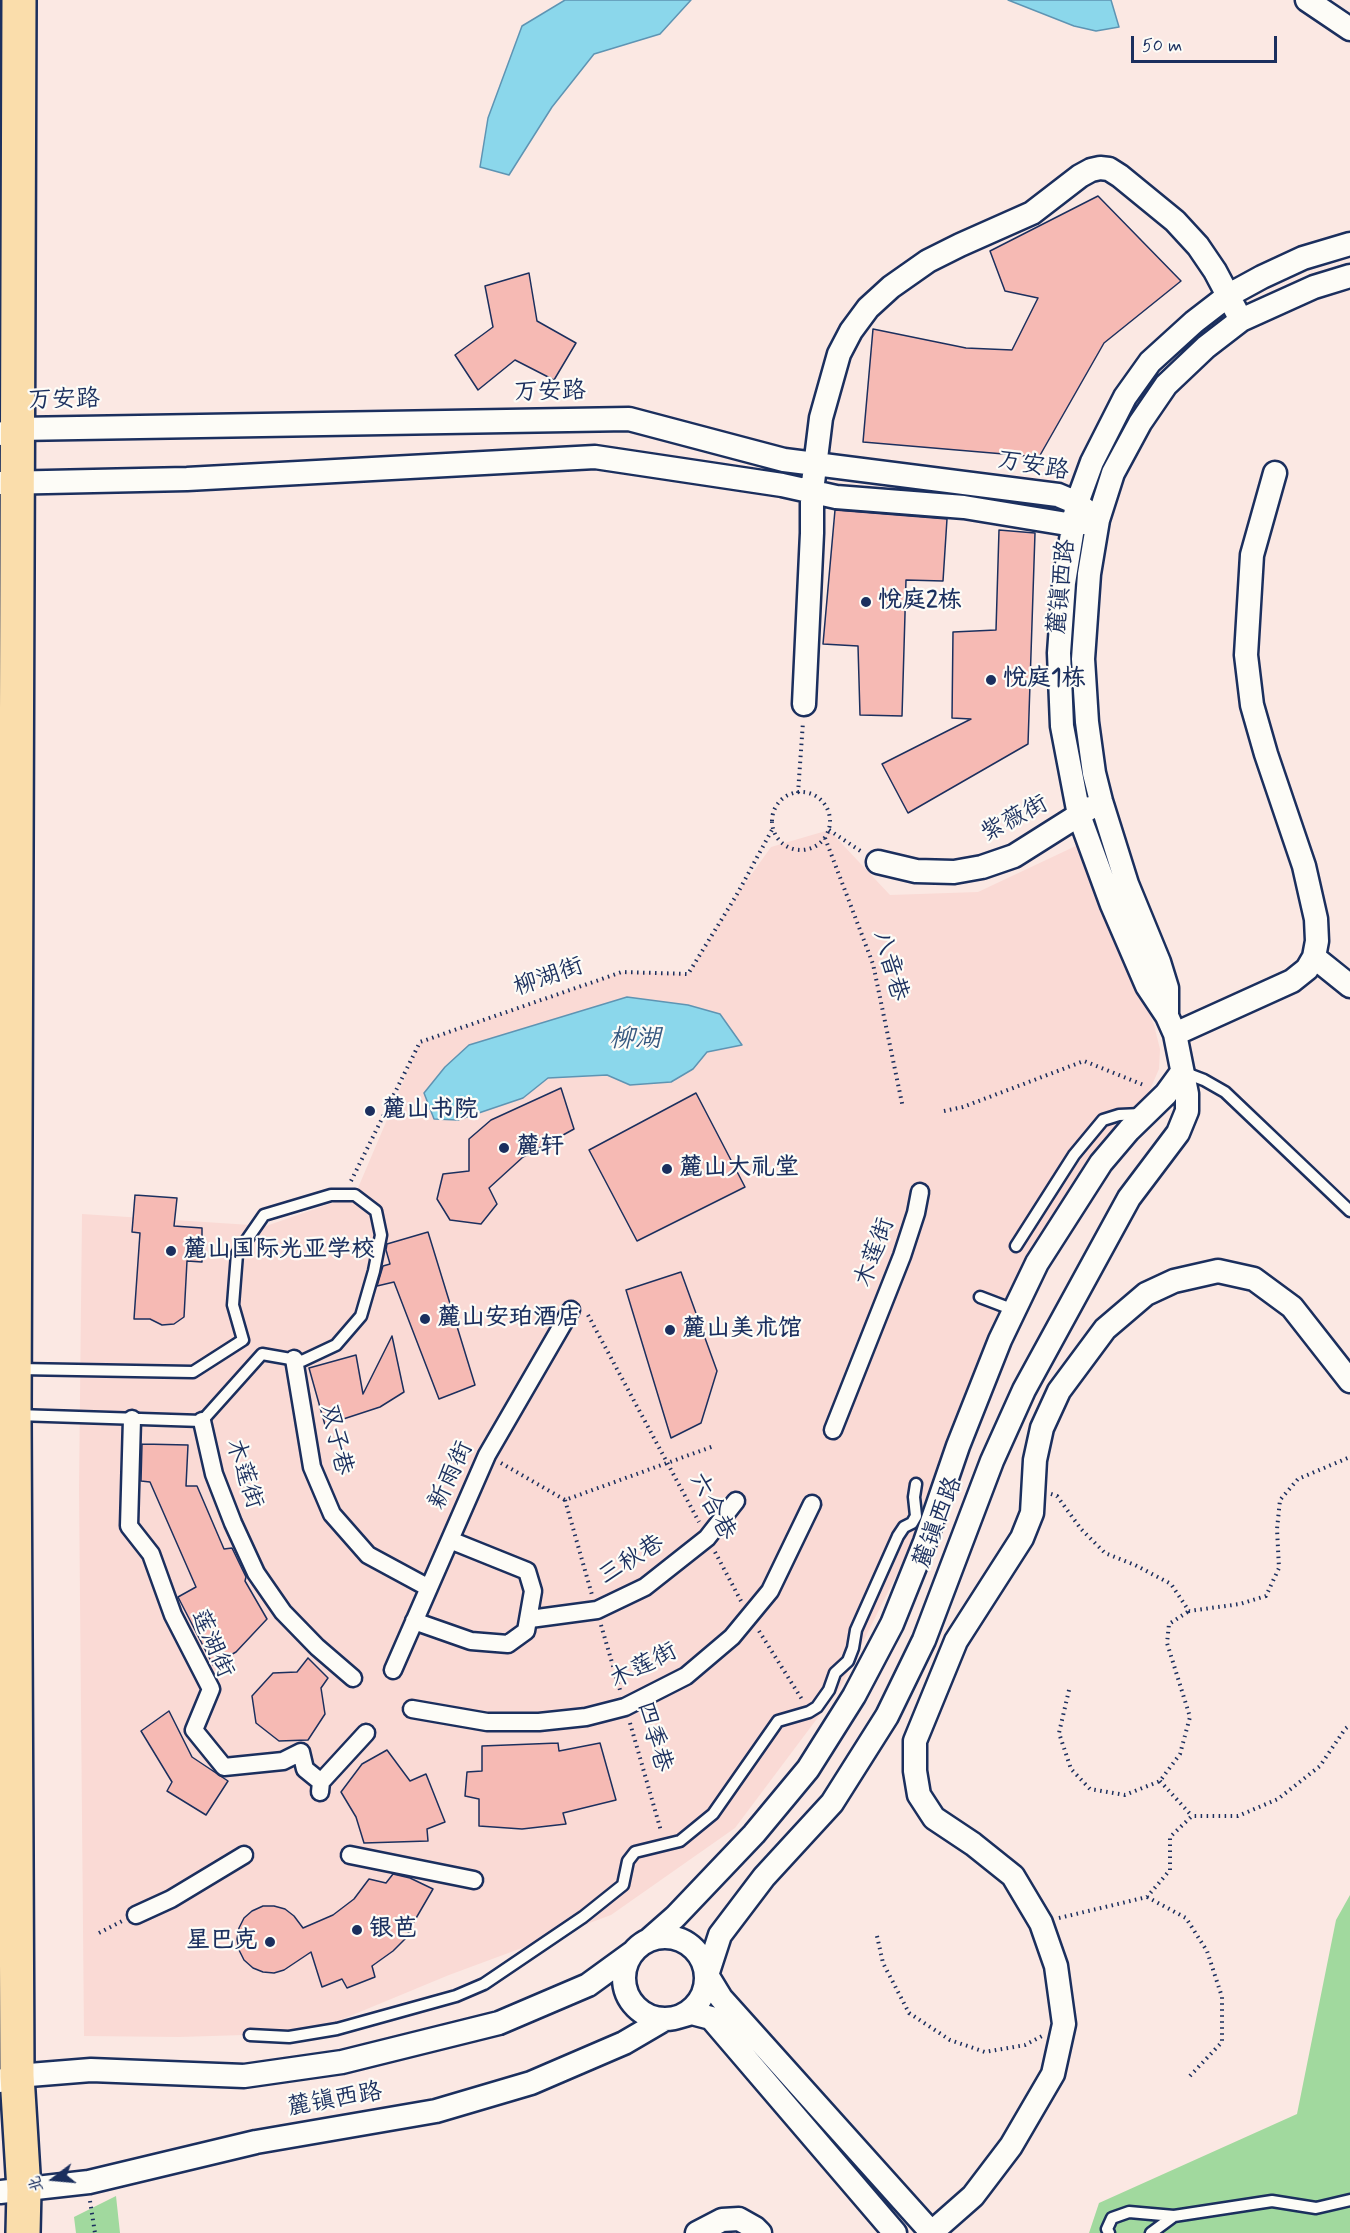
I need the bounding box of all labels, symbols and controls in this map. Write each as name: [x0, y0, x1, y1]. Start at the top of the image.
scale bar: [1134, 24, 1280, 62]
text: 50 m: [1142, 34, 1182, 58]
street label: 万安路: [514, 378, 586, 408]
street label: 万安路: [28, 386, 100, 416]
street label: 万安路: [995, 447, 1071, 487]
street label: 麓镇西路: [1044, 538, 1082, 636]
place label: 悦庭2栋: [878, 588, 962, 616]
marker: 悦庭2栋: [859, 595, 873, 609]
place label: 悦庭1栋: [1003, 666, 1086, 694]
marker: 悦庭1栋: [984, 673, 998, 687]
street label: 紫薇街: [976, 790, 1054, 850]
street label: 八音巷: [865, 927, 913, 1005]
street label: 柳湖街: [510, 953, 588, 1003]
water label: 柳湖: [609, 1025, 661, 1057]
place label: 麓山书院: [382, 1097, 478, 1125]
marker: 麓山书院: [363, 1104, 377, 1118]
place label: 麓轩: [516, 1134, 564, 1162]
marker: 麓轩: [497, 1141, 511, 1155]
place label: 麓山大礼堂: [679, 1155, 799, 1183]
marker: 麓山大礼堂: [660, 1162, 674, 1176]
street label: 木莲街: [850, 1214, 902, 1292]
place label: 麓山国际光亚学校: [183, 1237, 375, 1265]
marker: 麓山国际光亚学校: [164, 1244, 178, 1258]
place label: 麓山安珀酒店: [437, 1305, 581, 1333]
marker: 麓山安珀酒店: [418, 1312, 432, 1326]
place label: 麓山美术馆: [682, 1316, 802, 1344]
marker: 麓山美术馆: [663, 1323, 677, 1337]
street label: 双子巷: [313, 1402, 357, 1478]
street label: 木莲街: [218, 1435, 268, 1513]
street label: 新雨街: [424, 1437, 480, 1515]
street label: 六合巷: [681, 1468, 741, 1546]
street label: 麓镇西路: [908, 1473, 970, 1573]
street label: 三秋巷: [594, 1530, 670, 1592]
street label: 莲湖街: [183, 1605, 239, 1683]
street label: 木莲街: [605, 1638, 683, 1696]
street label: 四季巷: [629, 1698, 677, 1776]
place label: 银芭: [369, 1916, 417, 1944]
marker: 银芭: [350, 1923, 364, 1937]
place label: 星巴克: [186, 1928, 258, 1956]
marker: 星巴克: [263, 1935, 277, 1949]
street label: 麓镇西路: [285, 2078, 385, 2124]
north arrow: [24, 2149, 84, 2209]
text: 北: [24, 2174, 49, 2195]

